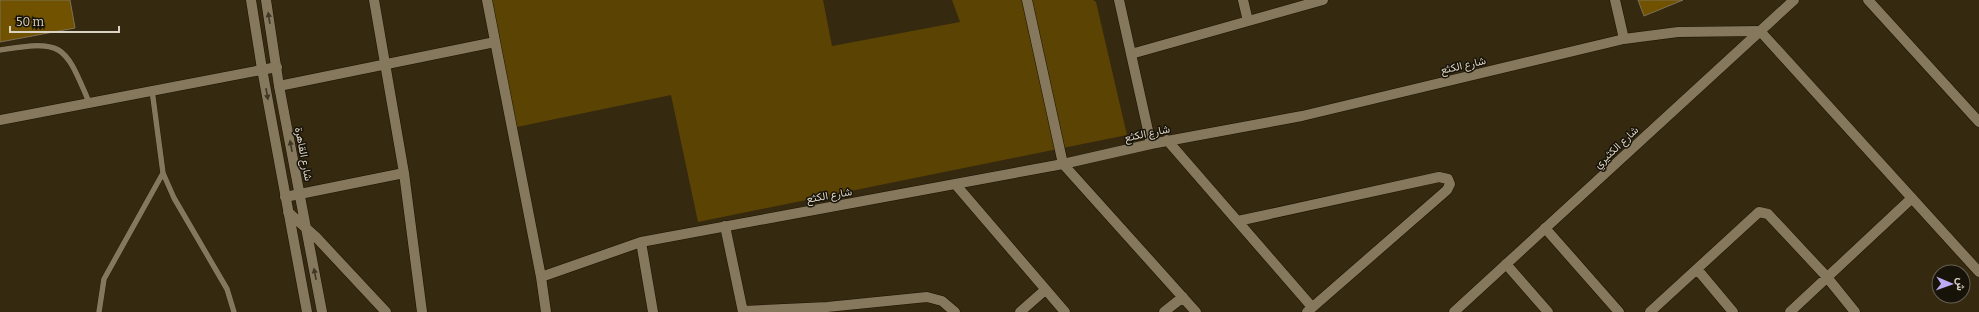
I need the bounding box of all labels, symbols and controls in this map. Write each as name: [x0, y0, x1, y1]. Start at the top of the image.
scale bar: [10, 8, 119, 34]
one-way arrow: [266, 12, 272, 24]
text: 50 m: [16, 15, 45, 29]
street label: شارع الكثع: [1439, 54, 1488, 78]
one-way arrow: [264, 88, 270, 100]
street label: شارع الكثع: [1123, 122, 1172, 146]
street label: شارع الكثيري: [1591, 123, 1644, 173]
street label: شارع القاهرة: [291, 126, 315, 183]
one-way arrow: [287, 140, 293, 152]
street label: شارع الكثع: [805, 185, 853, 207]
north arrow: [1931, 264, 1971, 304]
one-way arrow: [311, 268, 317, 280]
text: ش: [1954, 277, 1967, 291]

